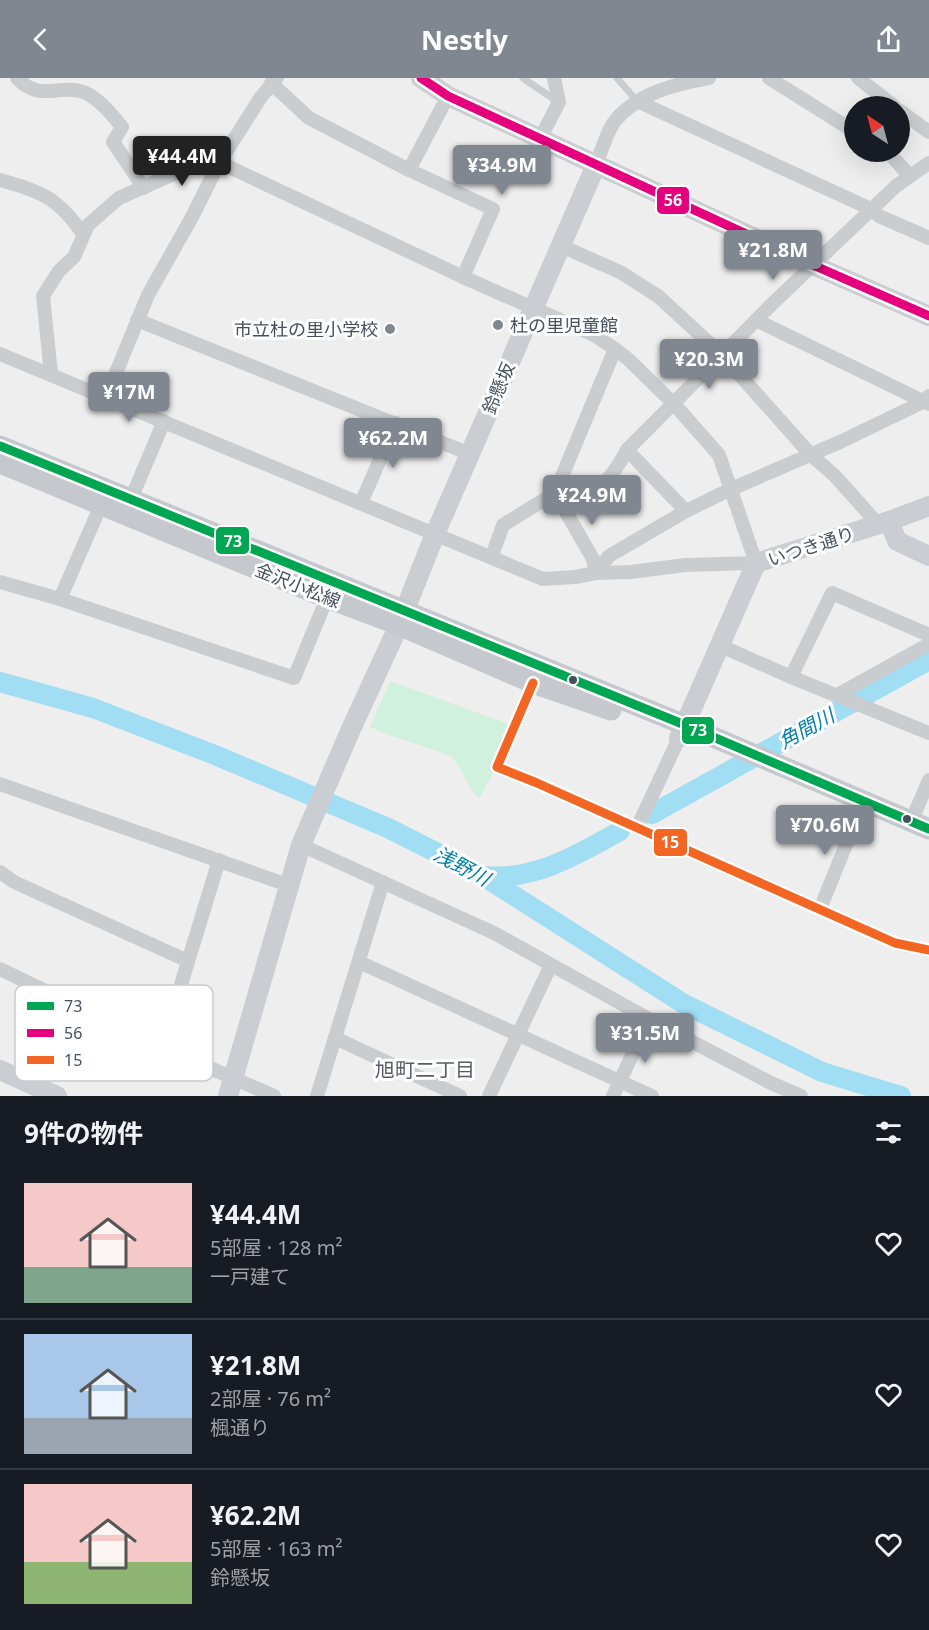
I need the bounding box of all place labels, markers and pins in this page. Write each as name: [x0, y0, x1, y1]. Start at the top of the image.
pin: ¥44.4M: [133, 136, 231, 187]
pin: ¥34.9M: [453, 145, 551, 196]
pin: ¥21.8M: [724, 230, 822, 281]
place label: 杜の里児童館: [510, 313, 618, 337]
place label: 市立杜の里小学校: [234, 317, 378, 341]
marker: 杜の里児童館: [491, 318, 505, 332]
marker: 市立杜の里小学校: [383, 322, 397, 336]
pin: ¥20.3M: [660, 339, 758, 390]
pin: ¥17M: [93, 372, 165, 423]
pin: ¥62.2M: [344, 418, 442, 469]
pin: ¥24.9M: [543, 475, 641, 526]
unlabelled marker: [567, 674, 579, 686]
pin: ¥70.6M: [776, 805, 874, 856]
unlabelled marker: [901, 813, 913, 825]
pin: ¥31.5M: [596, 1013, 694, 1064]

